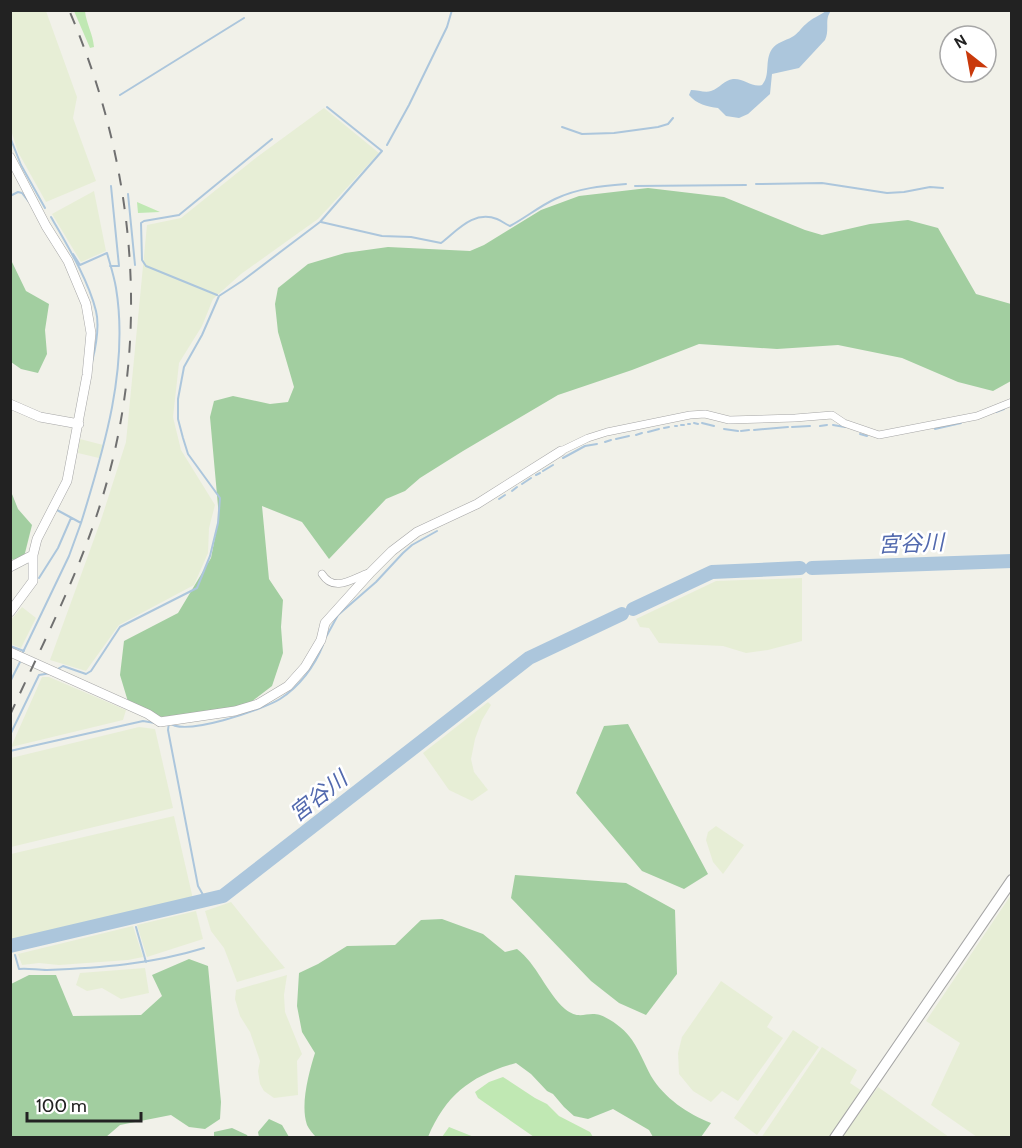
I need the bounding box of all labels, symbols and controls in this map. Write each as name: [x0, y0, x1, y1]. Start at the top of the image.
north arrow: [938, 24, 998, 84]
text: N: [951, 31, 970, 53]
water label: 宮谷川: [878, 529, 946, 558]
water label: 宮谷川: [284, 764, 354, 827]
scale bar: [27, 1085, 141, 1123]
text: 100 m: [36, 1095, 87, 1117]

